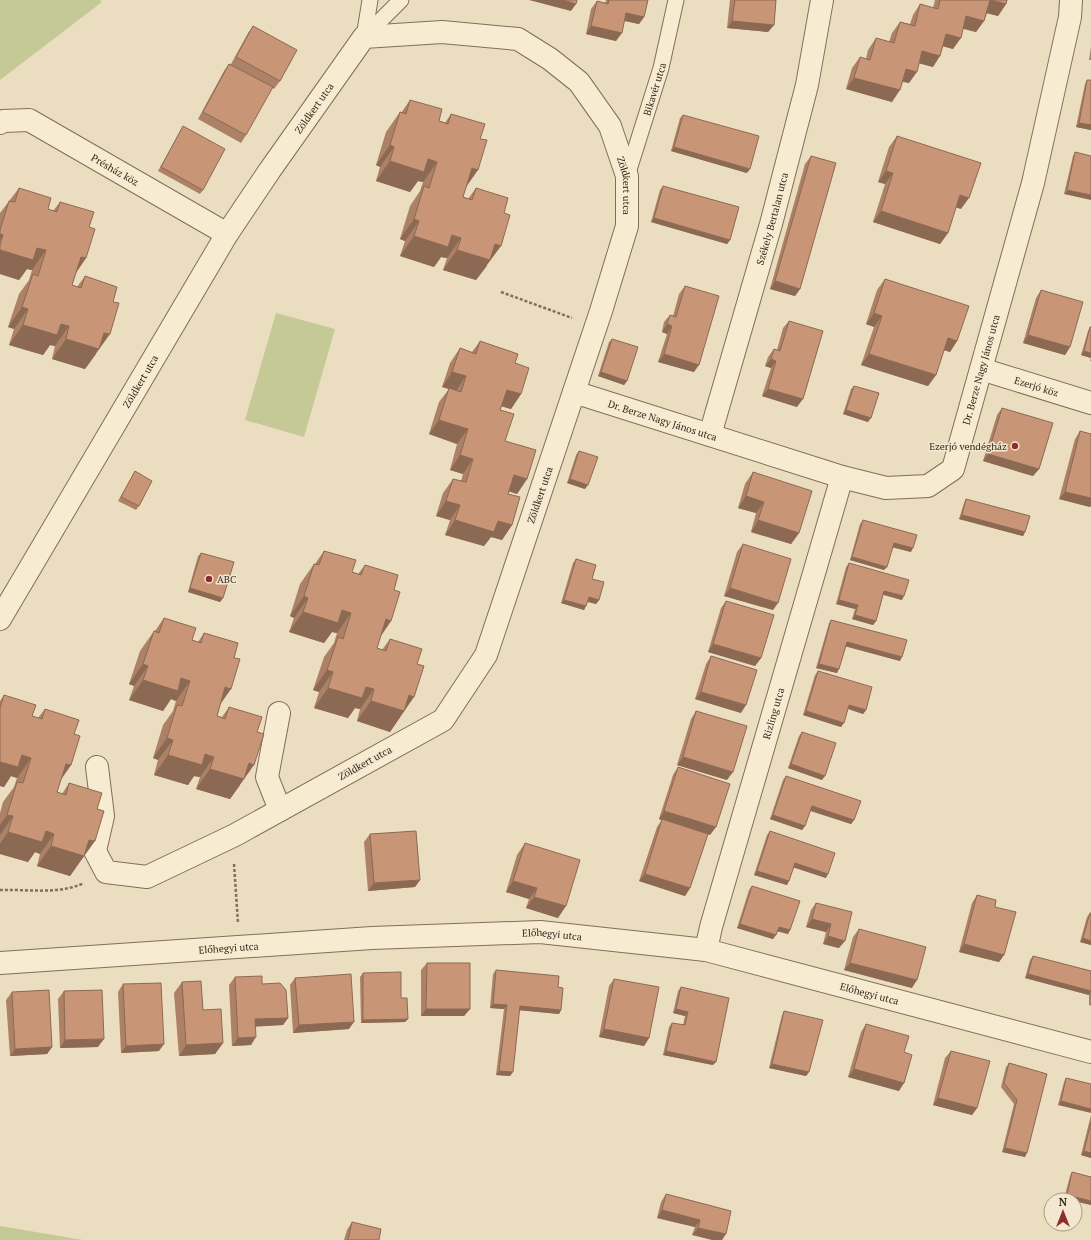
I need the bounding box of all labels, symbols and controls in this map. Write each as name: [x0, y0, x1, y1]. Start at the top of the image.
street label: Bikavér utca: [640, 62, 668, 117]
street label: Zöldkert utca: [291, 80, 336, 136]
street label: Présház köz: [89, 151, 141, 188]
street label: Zöldkert utca: [614, 155, 634, 215]
street label: Székely Bertalan utca: [753, 171, 791, 266]
street label: Dr. Berze Nagy János utca: [959, 313, 1002, 426]
street label: Zöldkert utca: [120, 352, 161, 410]
street label: Ezerjó köz: [1013, 373, 1060, 399]
street label: Dr. Berze Nagy János utca: [606, 397, 719, 444]
place label: Ezerjó vendégház: [929, 440, 1007, 453]
marker: Ezerjó vendégház: [1010, 441, 1020, 451]
street label: Zöldkert utca: [524, 465, 556, 525]
place label: ABC: [217, 573, 236, 586]
marker: ABC: [204, 574, 214, 584]
street label: Rizling utca: [760, 686, 787, 741]
street label: Zöldkert utca: [336, 743, 394, 783]
street label: Előhegyi utca: [522, 925, 583, 943]
street label: Előhegyi utca: [198, 939, 259, 956]
street label: Előhegyi utca: [839, 979, 900, 1007]
north arrow: [1043, 1192, 1083, 1232]
text: N: [1059, 1195, 1068, 1209]

